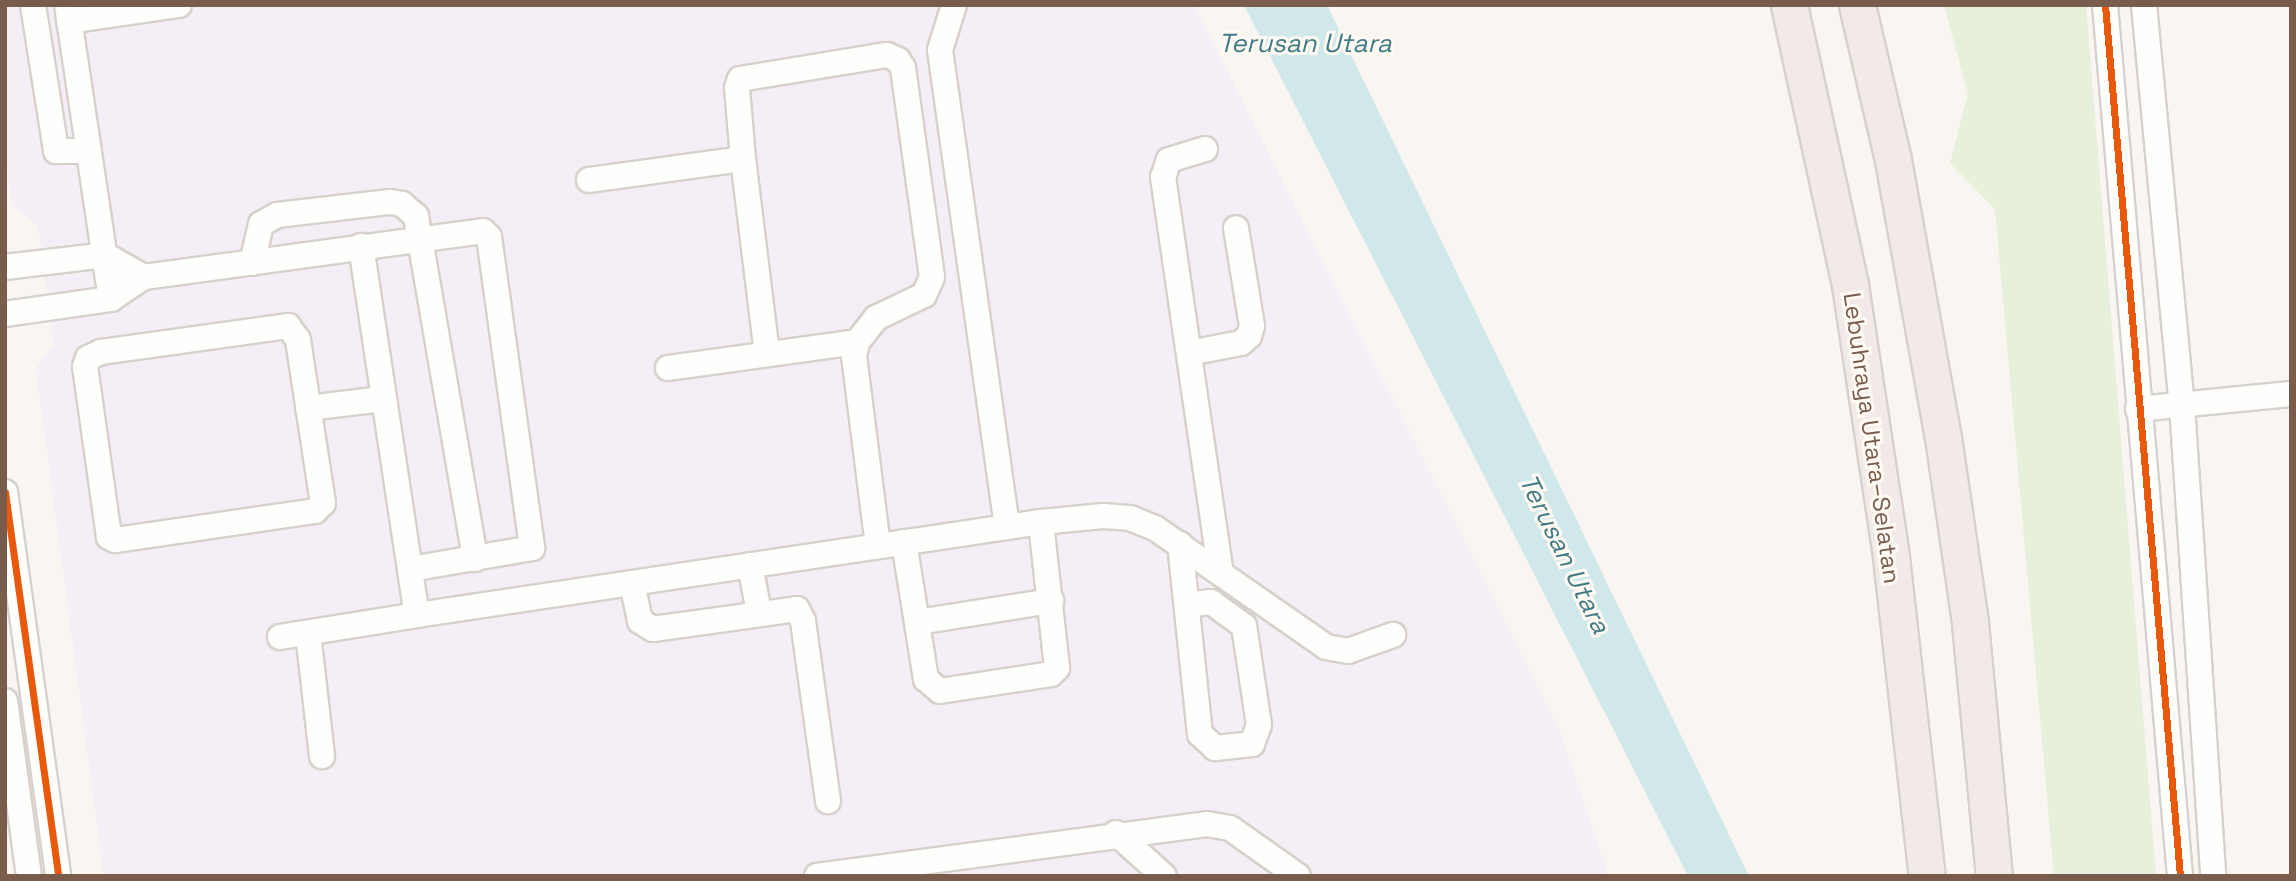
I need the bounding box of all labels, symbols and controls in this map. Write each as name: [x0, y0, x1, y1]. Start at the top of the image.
water label: Terusan Utara: [1218, 28, 1392, 60]
street label: Lebuhraya Utara–Selatan: [1837, 291, 1907, 585]
water label: Terusan Utara: [1512, 469, 1616, 639]

